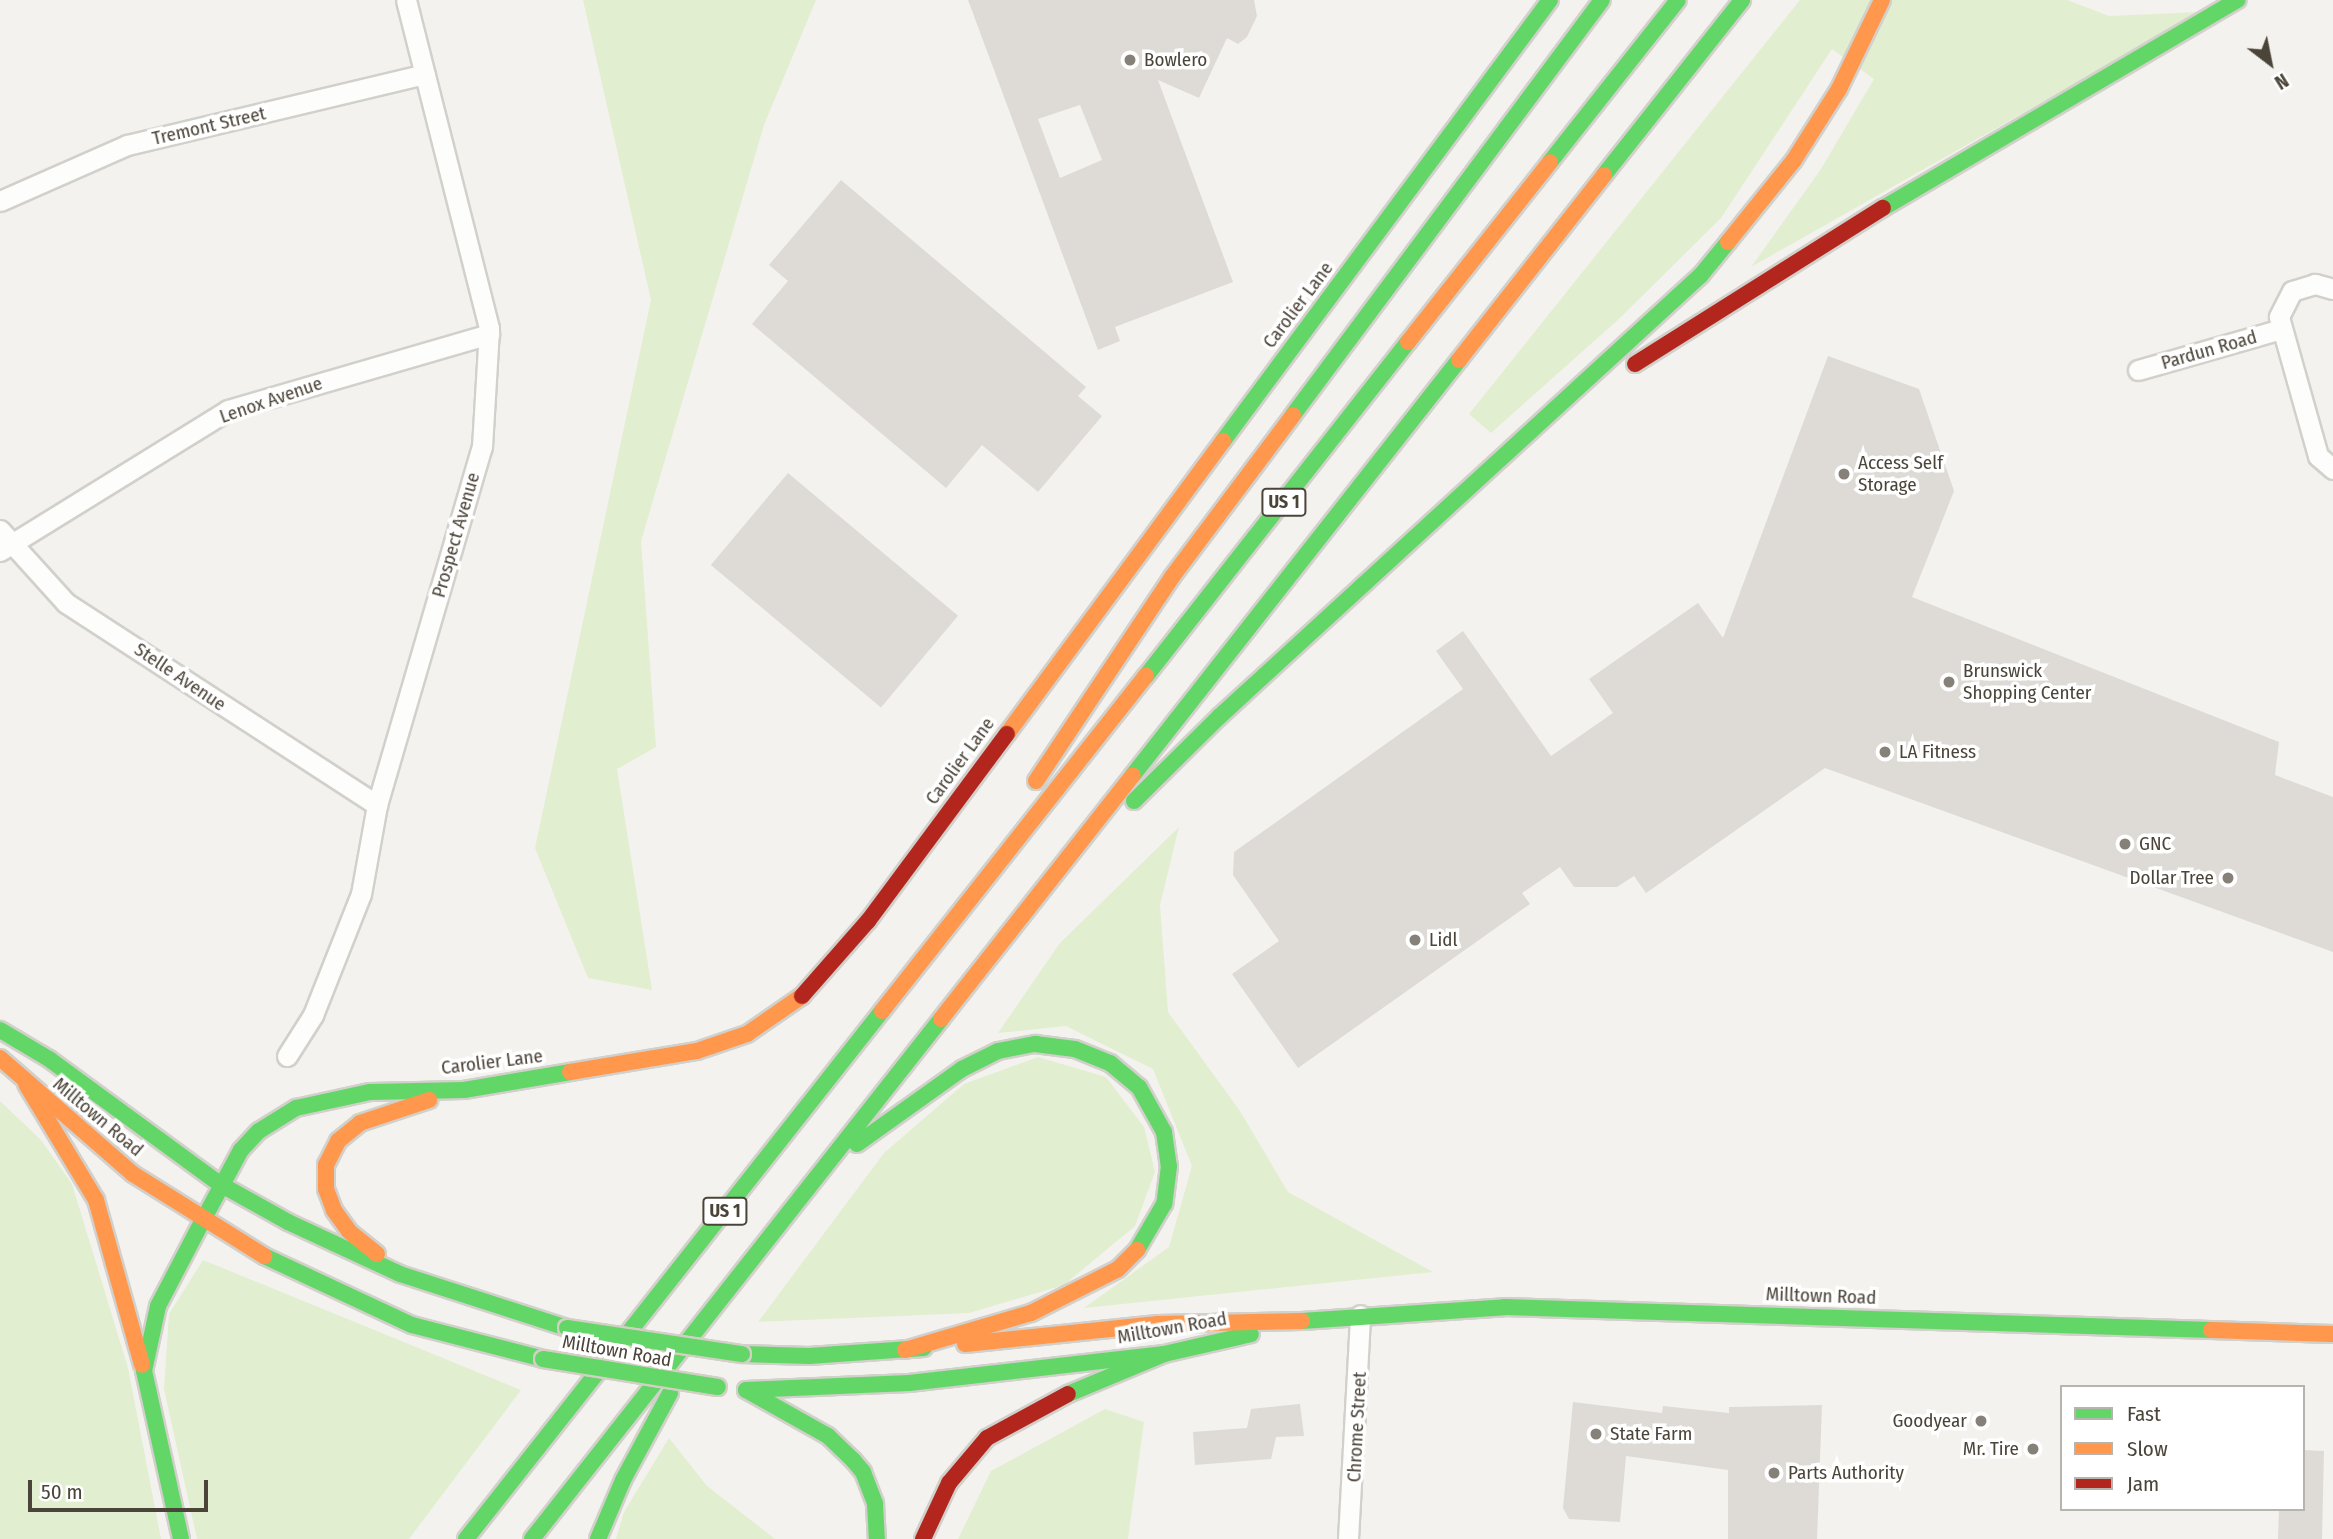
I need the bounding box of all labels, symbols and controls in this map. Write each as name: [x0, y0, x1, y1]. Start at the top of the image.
north arrow: [2235, 28, 2305, 98]
place label: Bowlero: [1144, 49, 1207, 71]
marker: Bowlero: [1122, 52, 1138, 68]
text: N: [2270, 68, 2292, 94]
street label: Tremont Street: [150, 102, 268, 150]
street label: Carolier Lane: [1258, 257, 1338, 353]
street label: Pardun Road: [2159, 325, 2259, 375]
street label: Lenox Avenue: [217, 372, 325, 428]
place label: Access Self Storage: [1858, 452, 1943, 496]
marker: Access Self Storage: [1836, 466, 1852, 482]
street label: Prospect Avenue: [427, 470, 485, 600]
road number: US 1: [1261, 488, 1307, 516]
street label: Stelle Avenue: [130, 638, 230, 716]
place label: Brunswick Shopping Center: [1963, 660, 2091, 704]
marker: Brunswick Shopping Center: [1941, 674, 1957, 690]
street label: Carolier Lane: [921, 713, 999, 809]
place label: LA Fitness: [1899, 741, 1976, 763]
marker: LA Fitness: [1877, 744, 1893, 760]
place label: GNC: [2139, 833, 2171, 855]
marker: GNC: [2117, 836, 2133, 852]
place label: Dollar Tree: [2130, 867, 2214, 889]
marker: Dollar Tree: [2220, 870, 2236, 886]
place label: Lidl: [1429, 929, 1457, 951]
marker: Lidl: [1407, 932, 1423, 948]
street label: Carolier Lane: [440, 1044, 544, 1080]
street label: Milltown Road: [48, 1073, 148, 1161]
road number: US 1: [702, 1196, 748, 1226]
street label: Milltown Road: [1765, 1283, 1877, 1309]
street label: Milltown Road: [1116, 1307, 1228, 1349]
street label: Milltown Road: [561, 1330, 673, 1372]
street label: Chrome Street: [1343, 1371, 1371, 1483]
legend: [2060, 1385, 2305, 1511]
text: Fast: [2127, 1401, 2161, 1427]
place label: Goodyear: [1892, 1410, 1967, 1432]
marker: Goodyear: [1973, 1413, 1989, 1429]
place label: State Farm: [1610, 1423, 1692, 1445]
marker: State Farm: [1588, 1426, 1604, 1442]
text: Slow: [2127, 1436, 2168, 1462]
place label: Mr. Tire: [1963, 1438, 2019, 1460]
marker: Mr. Tire: [2025, 1441, 2041, 1457]
place label: Parts Authority: [1788, 1462, 1904, 1484]
marker: Parts Authority: [1766, 1465, 1782, 1481]
scale bar: [32, 1466, 212, 1510]
text: Jam: [2127, 1471, 2159, 1497]
text: 50 m: [41, 1479, 83, 1505]

